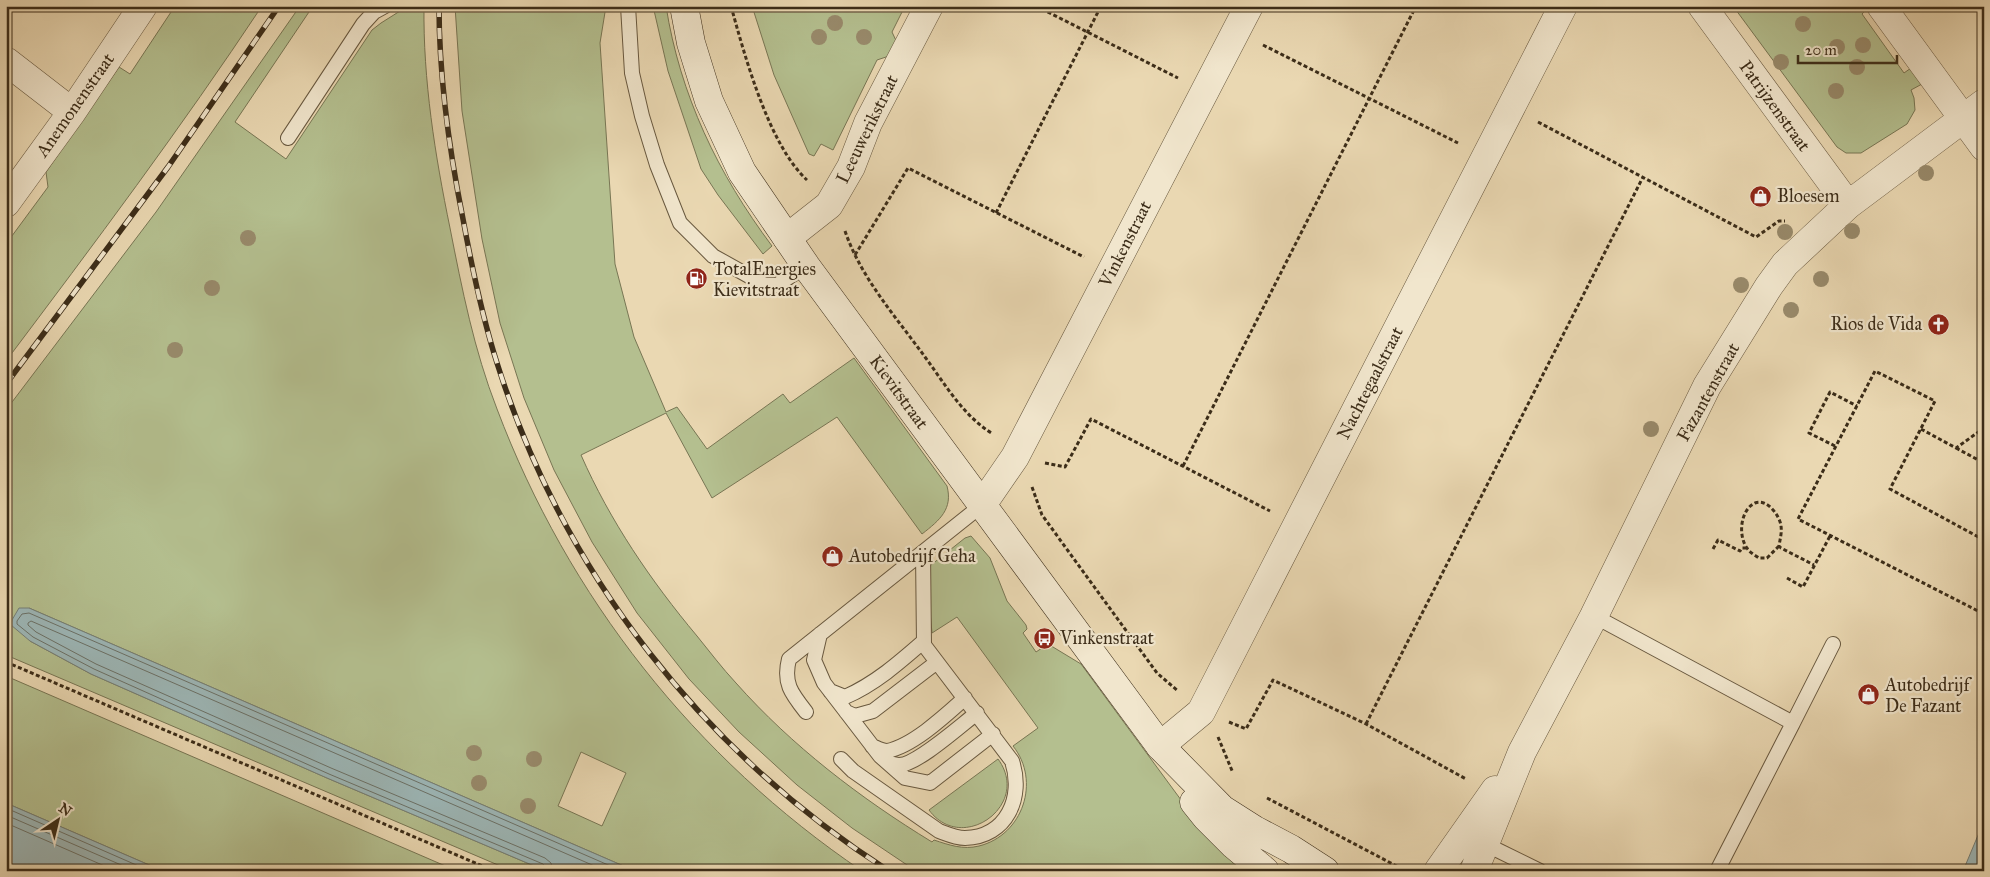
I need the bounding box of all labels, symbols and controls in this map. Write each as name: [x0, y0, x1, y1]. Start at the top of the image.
scale bar: [1798, 32, 1896, 64]
text: 20 m: [1805, 41, 1837, 59]
street label: Anemonenstraat: [30, 48, 119, 162]
street label: Patrijzenstraat: [1735, 56, 1816, 156]
street label: Leeuwerikstraat: [831, 70, 903, 187]
shop icon: Bloesem: [1749, 184, 1773, 208]
place label: Bloesem: [1777, 185, 1840, 207]
street label: Vinkenstraat: [1093, 197, 1156, 292]
place label: TotalEnergies Kievitstraat: [713, 258, 816, 301]
fuel station icon: TotalEnergies Kievitstraat: [685, 267, 709, 291]
church icon: Rios de Vida: [1926, 312, 1950, 336]
place label: Rios de Vida: [1830, 313, 1922, 335]
street label: Nachtegaalstraat: [1332, 322, 1409, 444]
street label: Fazantenstraat: [1672, 338, 1744, 445]
street label: Kievitstraat: [865, 351, 934, 434]
shop icon: Autobedrijf Geha: [821, 544, 845, 568]
place label: Autobedrijf Geha: [848, 545, 976, 567]
bus stop icon: Vinkenstraat: [1032, 626, 1056, 650]
place label: Vinkenstraat: [1059, 627, 1155, 649]
place label: Autobedrijf De Fazant: [1884, 674, 1972, 717]
shop icon: Autobedrijf De Fazant: [1857, 683, 1881, 707]
north arrow: [32, 794, 82, 844]
text: N: [55, 799, 75, 820]

